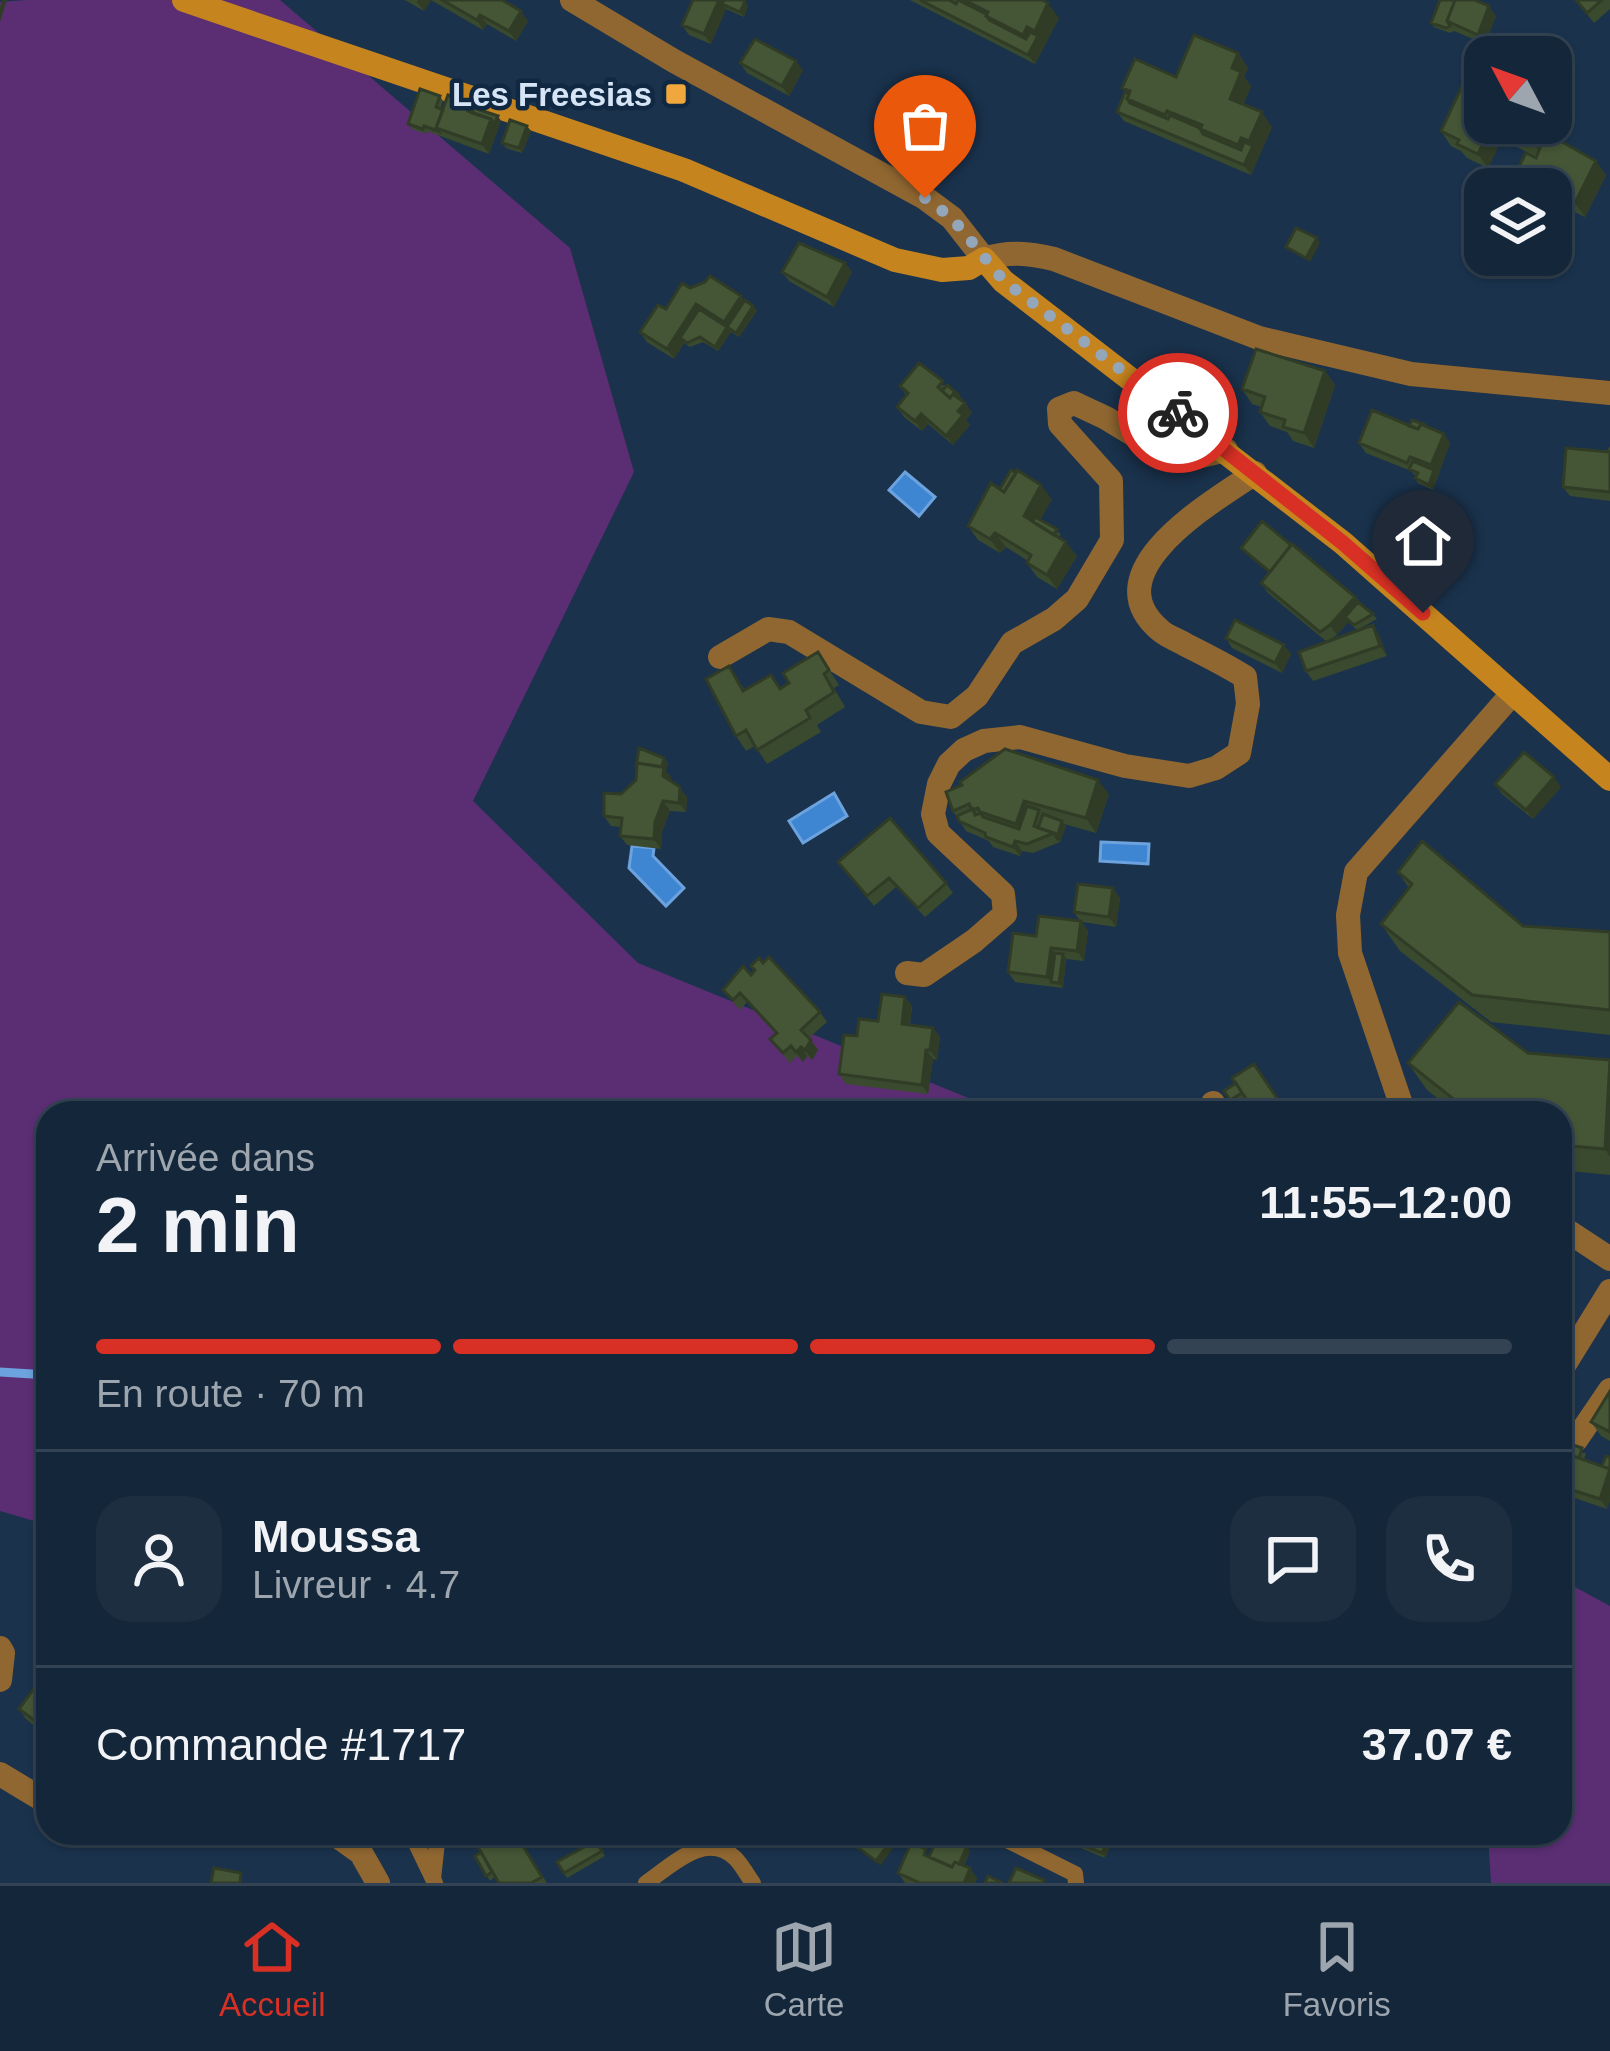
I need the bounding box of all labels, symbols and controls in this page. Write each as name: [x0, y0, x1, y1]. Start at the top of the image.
north arrow: [1464, 36, 1572, 144]
map controls: [1464, 36, 1572, 276]
pin: [874, 75, 976, 198]
place label: Les Freesias: [452, 76, 652, 113]
marker: Les Freesias: [663, 81, 689, 107]
icon: bag: [892, 93, 958, 159]
button: layers: [1464, 168, 1572, 276]
courier: [1118, 353, 1238, 473]
icon: bike: [1145, 380, 1211, 446]
pin: [1372, 490, 1474, 613]
icon: home: [1390, 508, 1456, 574]
text: Arrivée dans: [96, 1136, 315, 1179]
text: 11:55–12:00: [1259, 1177, 1512, 1228]
text: 2 min: [96, 1181, 300, 1269]
text: En route · 70 m: [96, 1372, 365, 1415]
button: person: [96, 1496, 222, 1622]
button: chat: [1230, 1496, 1356, 1622]
button: phone: [1386, 1496, 1512, 1622]
text: Moussa: [252, 1511, 420, 1562]
text: Livreur · 4.7: [252, 1563, 460, 1606]
text: Commande #1717: [96, 1719, 466, 1770]
text: 37.07 €: [1362, 1719, 1512, 1770]
tab: Accueil: [219, 1914, 326, 2024]
tab: Carte: [764, 1914, 844, 2024]
tab: Favoris: [1283, 1914, 1391, 2024]

